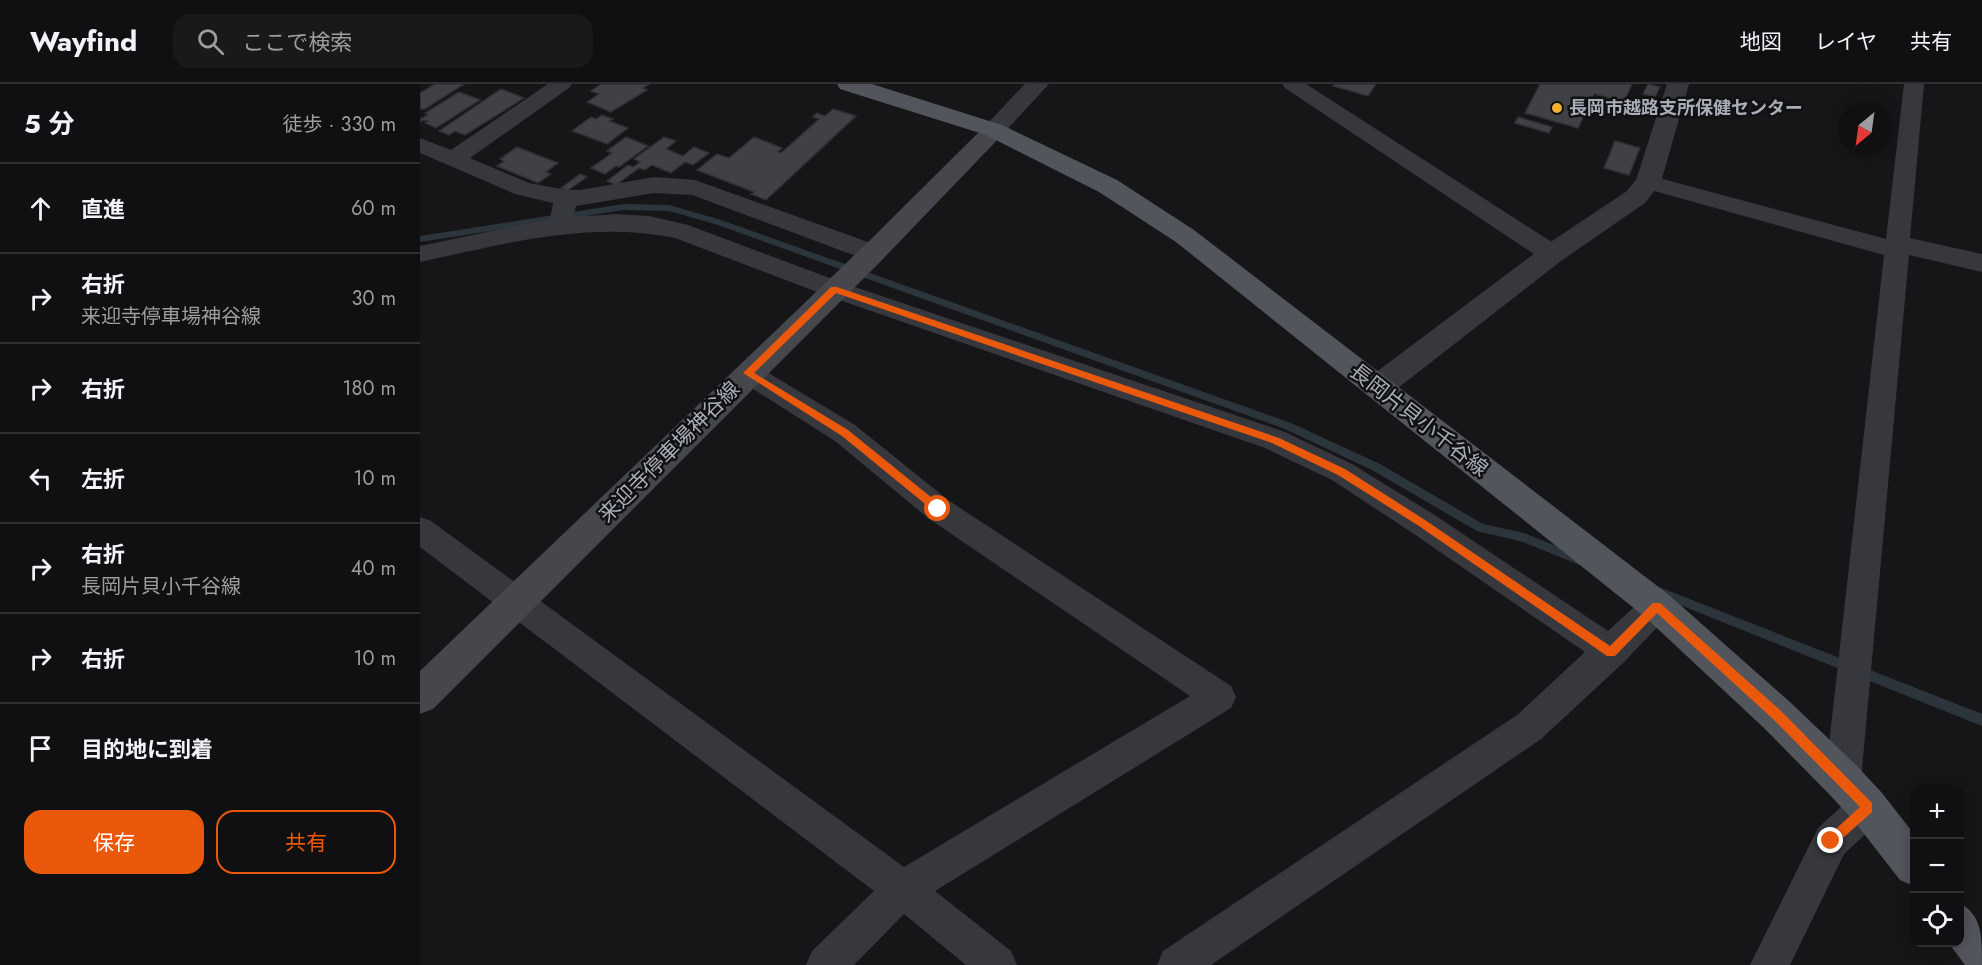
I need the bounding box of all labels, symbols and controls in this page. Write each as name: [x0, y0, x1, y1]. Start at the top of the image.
search box: [173, 14, 593, 68]
text: Wayfind: [30, 21, 137, 62]
icon: search: [194, 25, 227, 58]
text: ここで検索: [242, 26, 352, 58]
text: 地図: [1740, 27, 1782, 57]
text: レイヤ: [1815, 27, 1877, 57]
text: 共有: [1910, 27, 1952, 57]
place label: 長岡市越路支所保健センター: [1569, 95, 1803, 121]
marker: 長岡市越路支所保健センター: [1550, 101, 1564, 115]
north arrow: [1838, 102, 1892, 156]
text: 5 分: [24, 105, 75, 143]
text: 徒歩 · 330 m: [283, 110, 396, 139]
icon: ahead: [24, 192, 57, 225]
text: 直進: [81, 193, 125, 225]
text: 60 m: [351, 194, 396, 223]
text: 右折: [81, 268, 125, 300]
icon: right: [24, 282, 57, 315]
text: 30 m: [351, 284, 396, 313]
text: 来迎寺停車場神谷線: [81, 302, 261, 331]
street label: 長岡片貝小千谷線: [1344, 356, 1494, 484]
icon: right: [24, 372, 57, 405]
text: 右折: [81, 373, 125, 405]
text: 180 m: [342, 374, 396, 403]
street label: 来迎寺停車場神谷線: [592, 375, 746, 529]
icon: left: [24, 462, 57, 495]
text: 左折: [81, 463, 125, 495]
text: 10 m: [353, 464, 396, 493]
route start: [924, 495, 950, 521]
text: 右折: [81, 538, 125, 570]
icon: right: [24, 552, 57, 585]
text: 40 m: [351, 554, 396, 583]
text: 長岡片貝小千谷線: [81, 572, 241, 601]
icon: right: [24, 642, 57, 675]
text: 右折: [81, 643, 125, 675]
text: 10 m: [353, 644, 396, 673]
icon: arrive: [24, 732, 57, 765]
text: 目的地に到着: [81, 733, 213, 765]
map controls: [1910, 785, 1964, 947]
button: +: [1910, 785, 1964, 839]
button: 保存: [24, 810, 204, 874]
button: 共有: [216, 810, 396, 874]
route end: [1817, 827, 1843, 853]
button: −: [1910, 839, 1964, 893]
button: locate: [1910, 893, 1964, 947]

